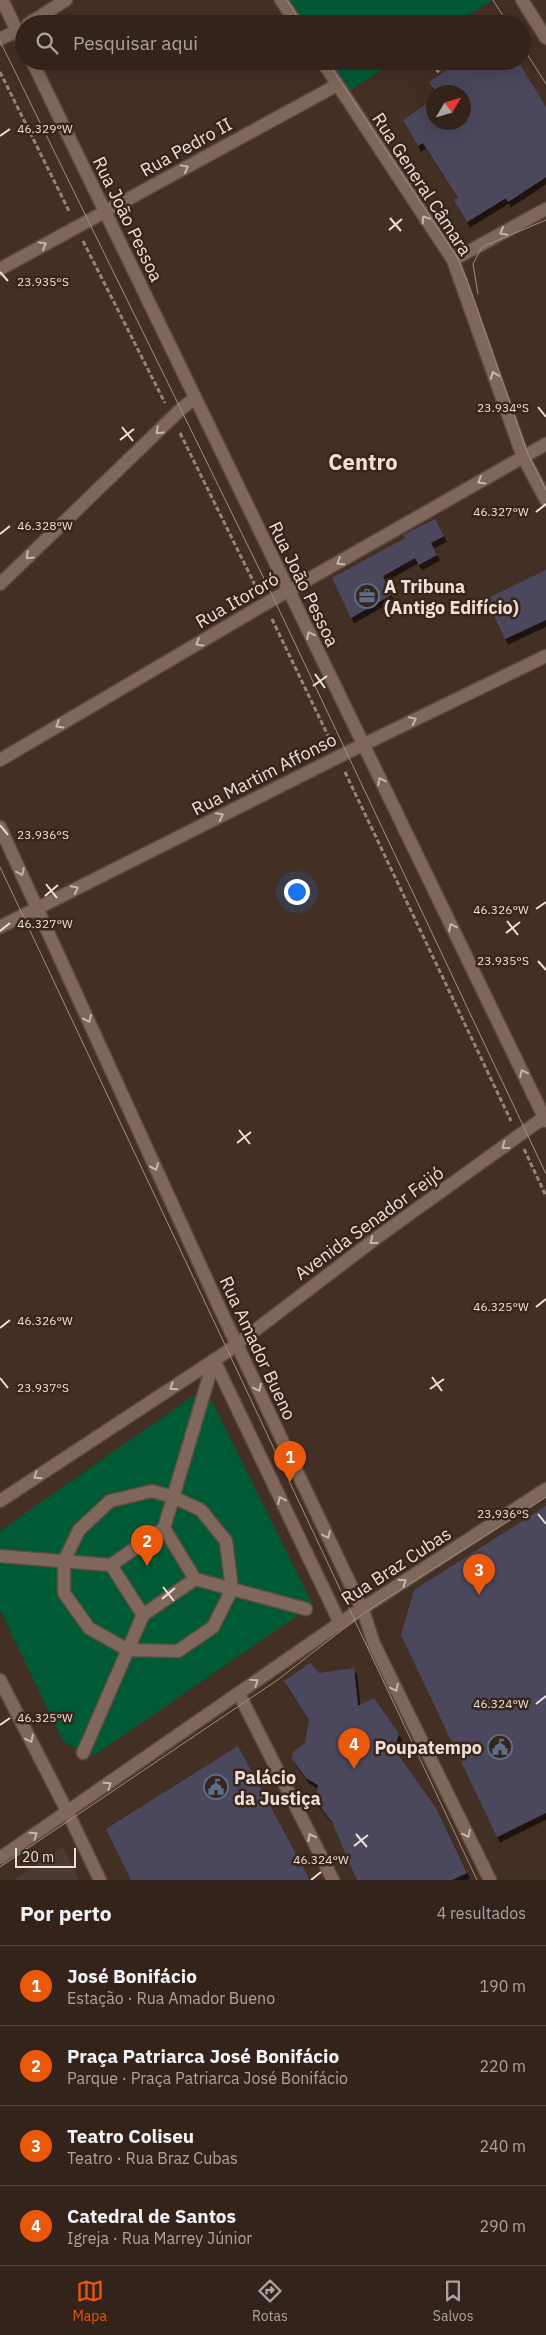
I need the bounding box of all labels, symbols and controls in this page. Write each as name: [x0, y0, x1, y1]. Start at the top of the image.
search box: [15, 15, 531, 70]
icon: search: [33, 29, 61, 57]
text: Pesquisar aqui: [73, 31, 198, 55]
north arrow: [426, 85, 471, 130]
street label: Rua General Câmara: [367, 108, 477, 260]
street label: Rua Pedro II: [136, 112, 236, 182]
text: 46.329°W: [17, 121, 73, 136]
street label: Rua João Pessoa: [88, 153, 168, 286]
one-way arrow: [180, 164, 189, 174]
one-way arrow: [422, 216, 432, 225]
one-way arrow: [499, 226, 508, 236]
one-way arrow: [38, 242, 47, 252]
text: 23.935°S: [17, 274, 69, 289]
one-way arrow: [490, 371, 500, 380]
text: 23.934°S: [477, 400, 529, 415]
one-way arrow: [155, 425, 164, 434]
district label: Centro: [328, 447, 398, 476]
one-way arrow: [477, 475, 486, 485]
text: 46.327°W: [473, 504, 529, 519]
text: 46.328°W: [17, 518, 73, 533]
street label: Rua João Pessoa: [264, 518, 344, 651]
one-way arrow: [26, 550, 35, 559]
one-way arrow: [336, 555, 345, 565]
street label: Rua Itororó: [191, 567, 283, 633]
place label: A Tribuna (Antigo Edifício): [384, 575, 519, 619]
office icon: A Tribuna (Antigo Edifício): [354, 583, 380, 609]
one-way arrow: [306, 631, 316, 640]
one-way arrow: [195, 636, 204, 646]
one-way arrow: [407, 717, 416, 727]
one-way arrow: [55, 719, 64, 729]
street label: Rua Martim Affonso: [188, 728, 340, 820]
one-way arrow: [377, 777, 387, 786]
one-way arrow: [215, 812, 224, 822]
text: 23.936°S: [17, 827, 69, 842]
one-way arrow: [14, 867, 25, 876]
your location: [284, 879, 310, 905]
one-way arrow: [70, 885, 79, 895]
text: 46.326°W: [473, 902, 529, 917]
text: 46.327°W: [17, 916, 73, 931]
one-way arrow: [448, 923, 458, 932]
text: 23.935°S: [477, 953, 529, 968]
one-way arrow: [82, 1014, 93, 1023]
one-way arrow: [519, 1070, 529, 1079]
one-way arrow: [501, 1140, 510, 1149]
street label: Avenida Senador Feijó: [290, 1161, 448, 1285]
one-way arrow: [149, 1162, 160, 1171]
one-way arrow: [369, 1235, 379, 1244]
street label: Rua Amador Bueno: [215, 1272, 301, 1424]
text: 46.325°W: [473, 1299, 529, 1314]
text: 46.326°W: [17, 1313, 73, 1328]
text: 23.937°S: [17, 1380, 69, 1395]
one-way arrow: [169, 1381, 179, 1390]
one-way arrow: [252, 1382, 262, 1391]
pin: 1: [274, 1441, 306, 1482]
one-way arrow: [34, 1470, 43, 1479]
one-way arrow: [277, 1497, 287, 1506]
text: 23.936°S: [477, 1506, 529, 1521]
street label: Rua Braz Cubas: [337, 1522, 455, 1610]
pin: 2: [131, 1525, 163, 1566]
one-way arrow: [321, 1530, 331, 1539]
pin: 3: [463, 1554, 495, 1595]
one-way arrow: [397, 1579, 406, 1588]
one-way arrow: [250, 1679, 259, 1688]
one-way arrow: [389, 1683, 399, 1692]
text: 46.324°W: [473, 1696, 529, 1711]
text: 46.325°W: [17, 1710, 73, 1725]
pin: 4: [338, 1728, 370, 1769]
one-way arrow: [24, 1734, 34, 1743]
public building icon: Poupatempo: [487, 1734, 513, 1760]
place label: Poupatempo: [374, 1736, 482, 1759]
place label: Palácio da Justiça: [234, 1766, 321, 1810]
public building icon: Palácio da Justiça: [203, 1774, 229, 1800]
one-way arrow: [102, 1782, 111, 1791]
one-way arrow: [461, 1828, 471, 1837]
one-way arrow: [28, 1832, 37, 1841]
one-way arrow: [307, 1833, 317, 1842]
scale bar: [15, 1845, 76, 1868]
text: 20 m: [22, 1848, 54, 1866]
text: 46.324°W: [293, 1852, 349, 1867]
text: Por perto: [20, 1899, 112, 1927]
text: 4 resultados: [437, 1903, 526, 1923]
text: José Bonifácio: [67, 1964, 197, 1988]
text: 1: [31, 1976, 41, 1996]
text: 190 m: [479, 1976, 526, 1996]
text: Estação · Rua Amador Bueno: [67, 1988, 275, 2008]
text: Praça Patriarca José Bonifácio: [67, 2044, 339, 2068]
text: 2: [31, 2056, 41, 2076]
text: 220 m: [479, 2056, 526, 2076]
text: Parque · Praça Patriarca José Bonifácio: [67, 2068, 348, 2088]
text: Teatro Coliseu: [67, 2124, 194, 2148]
text: 3: [31, 2136, 41, 2156]
text: 240 m: [479, 2136, 526, 2156]
text: Teatro · Rua Braz Cubas: [67, 2148, 238, 2168]
text: Catedral de Santos: [67, 2204, 236, 2228]
text: 4: [31, 2216, 41, 2236]
text: 290 m: [479, 2216, 526, 2236]
text: Igreja · Rua Marrey Júnior: [67, 2228, 252, 2248]
tab: Mapa: [73, 2277, 107, 2325]
tab: Rotas: [252, 2277, 288, 2325]
tab: Salvos: [433, 2277, 473, 2325]

